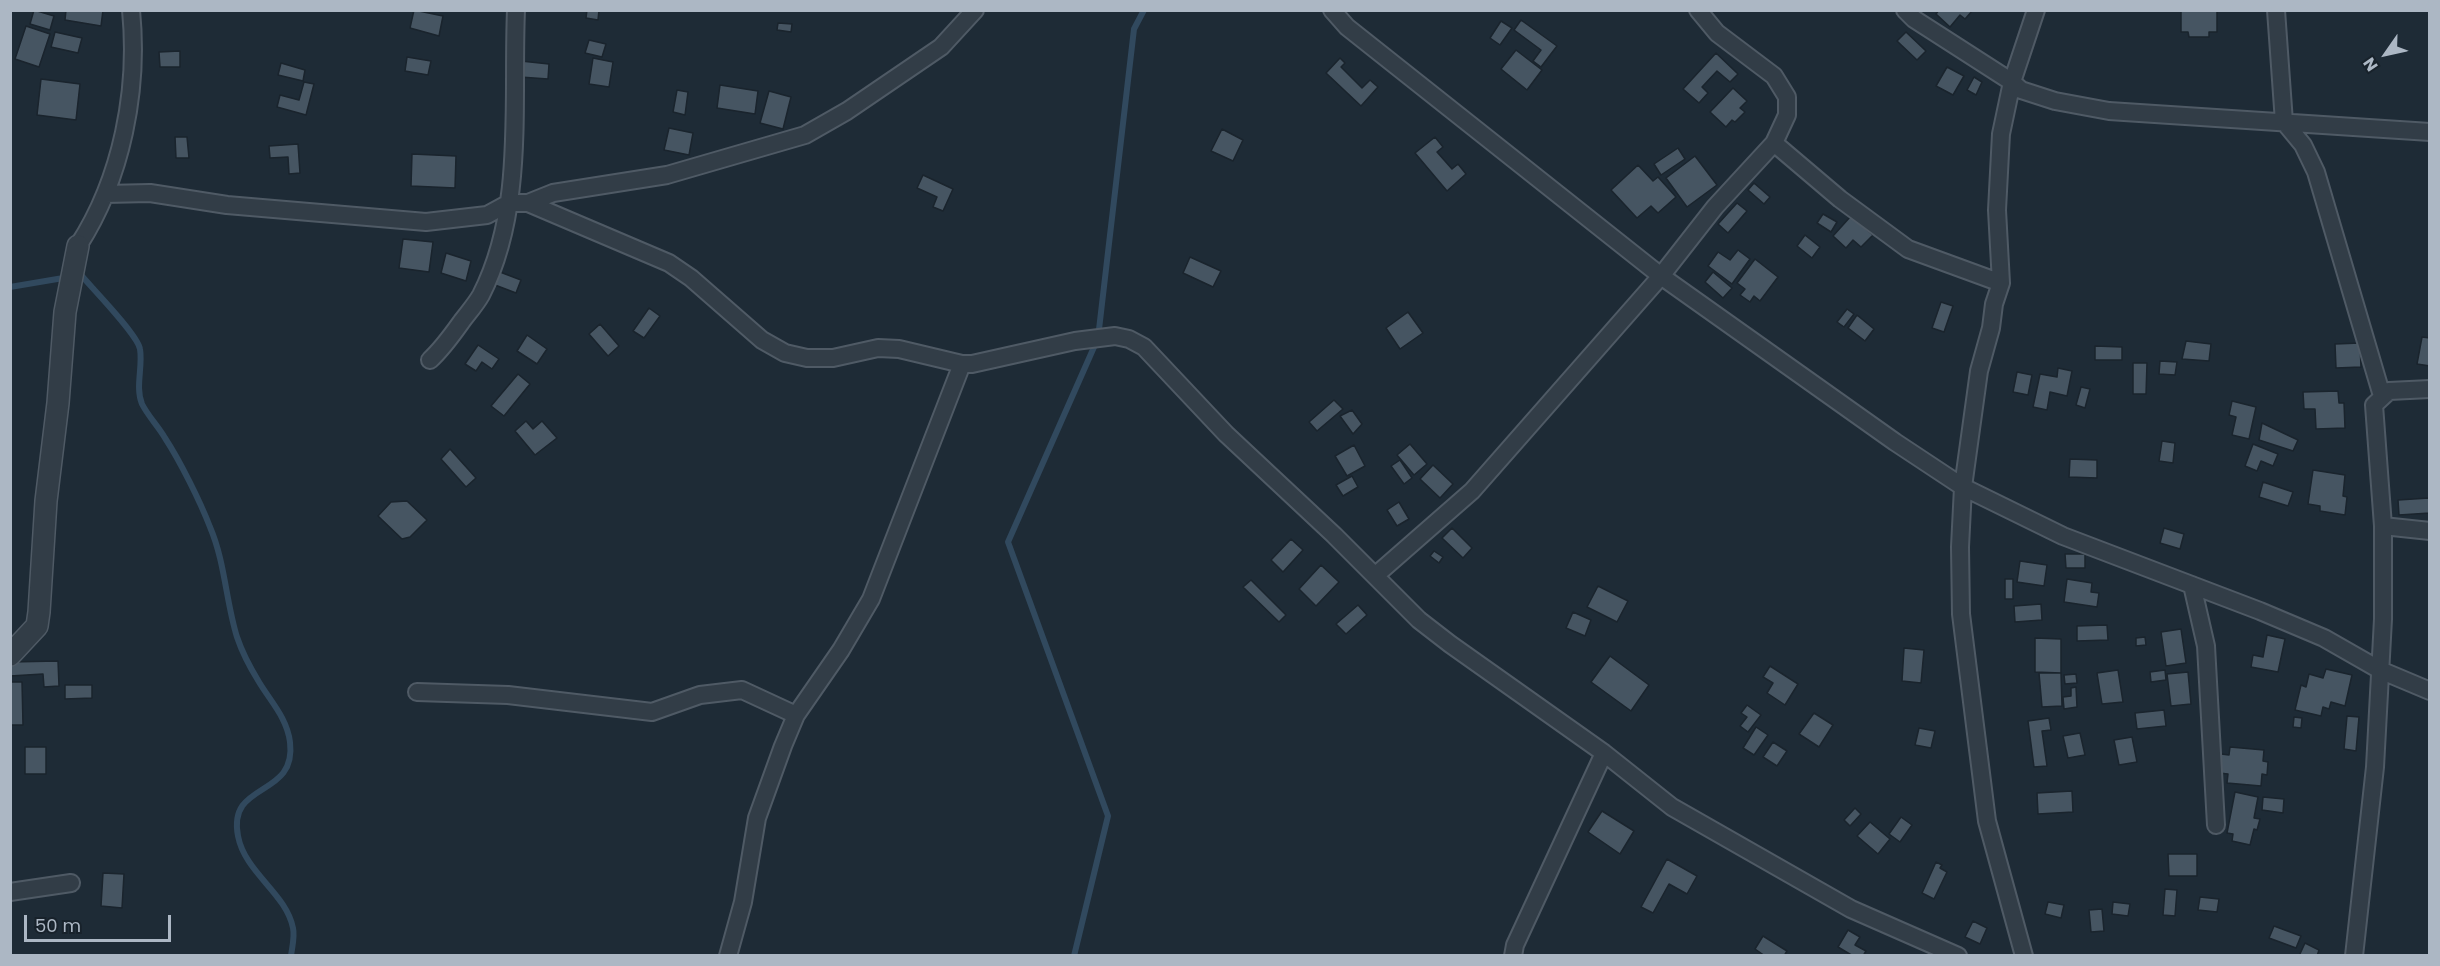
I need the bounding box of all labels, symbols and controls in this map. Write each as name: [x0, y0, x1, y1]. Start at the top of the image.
north arrow: [2356, 24, 2416, 84]
text: N: [2358, 53, 2384, 76]
scale bar: [27, 903, 174, 941]
text: 50 m: [35, 913, 81, 938]

